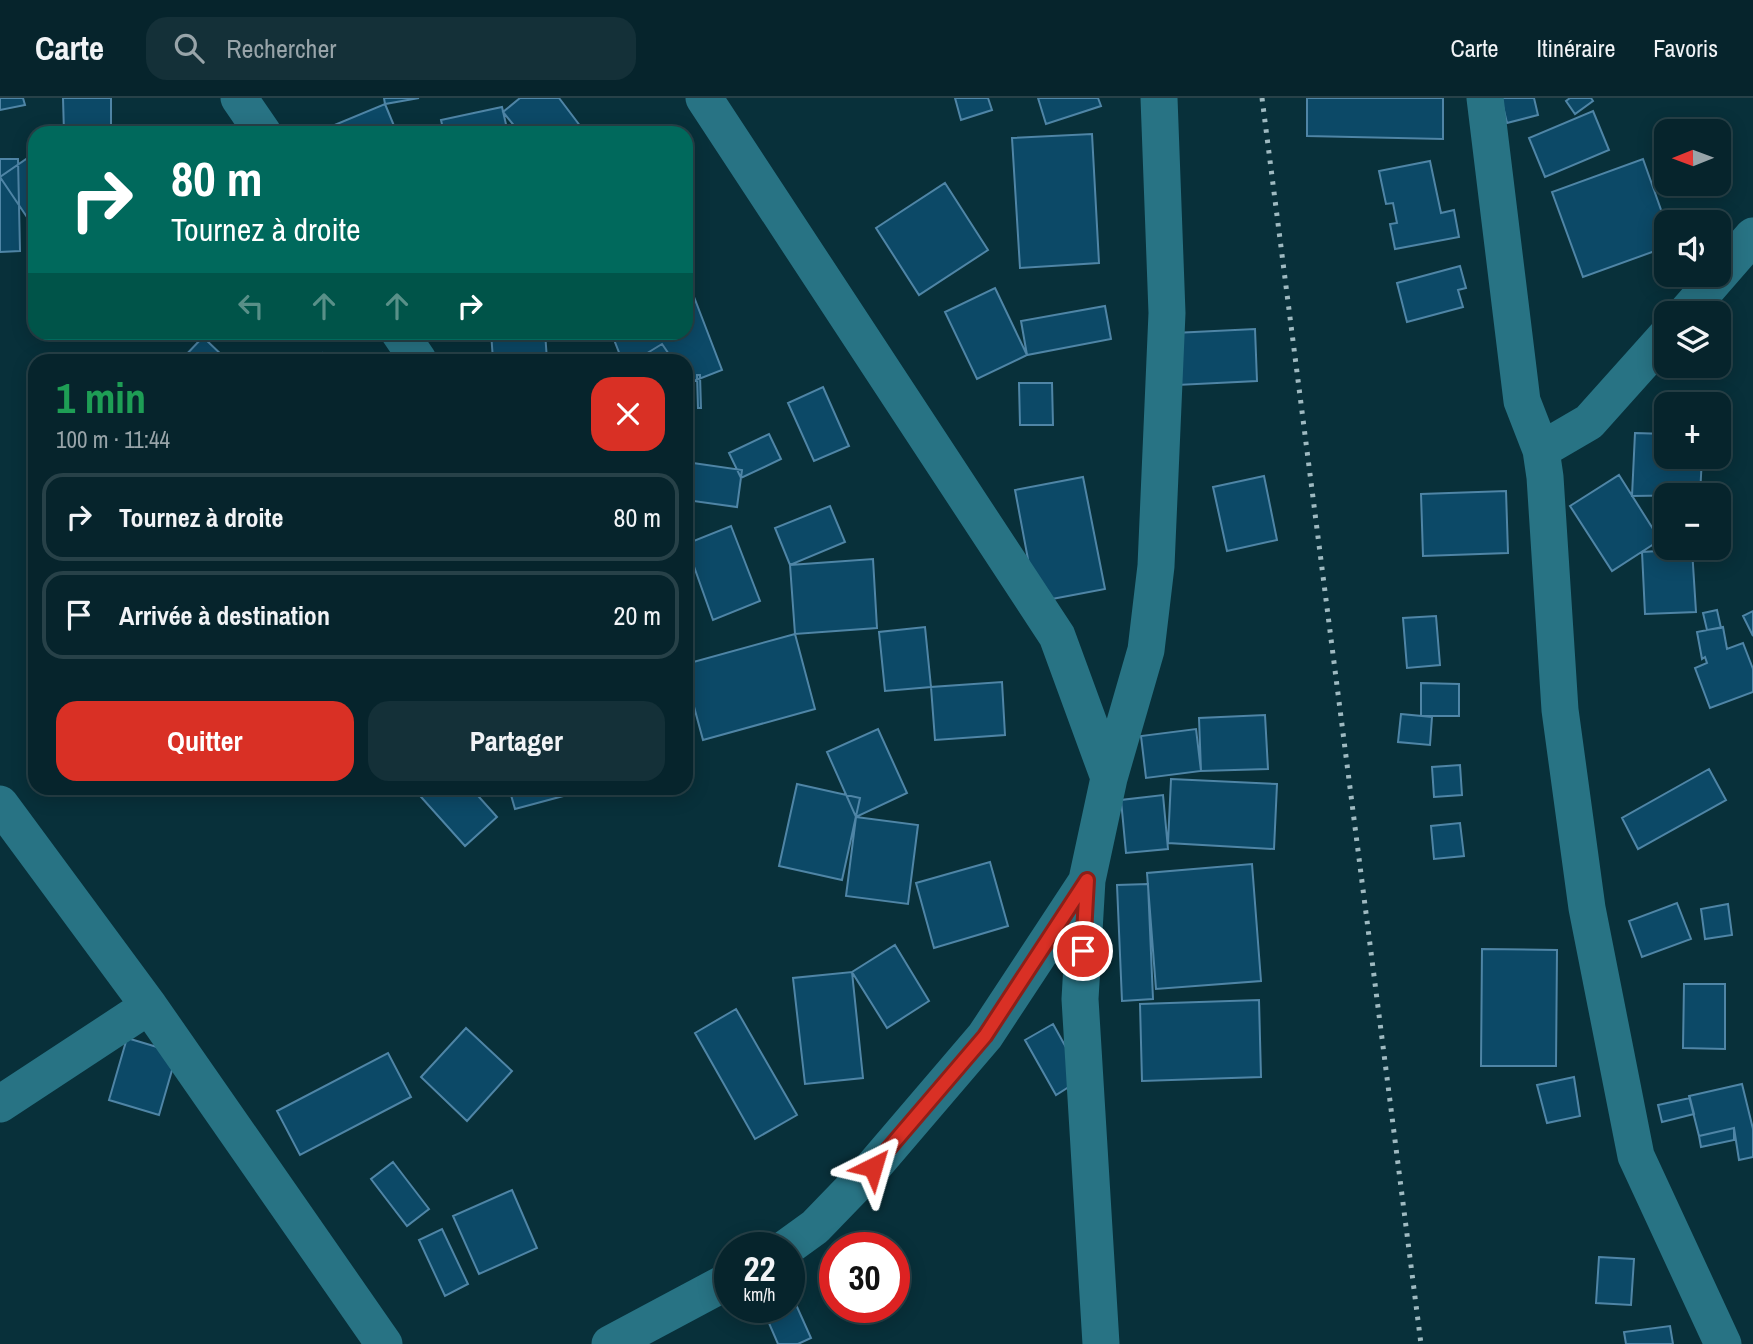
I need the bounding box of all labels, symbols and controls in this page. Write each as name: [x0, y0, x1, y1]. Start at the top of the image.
search box: [146, 17, 636, 80]
text: Carte: [35, 26, 104, 70]
icon: search: [170, 29, 208, 67]
text: Rechercher: [226, 31, 336, 66]
text: Carte: [1450, 32, 1499, 64]
text: Itinéraire: [1537, 32, 1615, 64]
text: Favoris: [1653, 32, 1718, 64]
north arrow: [1654, 119, 1731, 196]
map controls: [1654, 119, 1731, 560]
text: 80 m: [171, 145, 263, 211]
icon: right: [56, 154, 147, 245]
text: Tournez à droite: [171, 208, 361, 251]
button: sound: [1654, 210, 1731, 287]
icon: left: [232, 287, 270, 325]
icon: ahead: [305, 287, 343, 325]
icon: ahead: [378, 287, 416, 325]
icon: right: [451, 287, 489, 325]
button: layers: [1654, 301, 1731, 378]
text: 1 min: [56, 370, 146, 426]
button: close: [591, 377, 665, 451]
button: +: [1654, 392, 1731, 469]
text: 100 m · 11:44: [56, 424, 170, 455]
button: −: [1654, 483, 1731, 560]
icon: right: [60, 498, 98, 536]
text: Tournez à droite: [119, 500, 283, 535]
text: 80 m: [614, 500, 661, 535]
icon: arrive: [60, 596, 98, 634]
text: Arrivée à destination: [119, 598, 330, 633]
text: 20 m: [614, 598, 661, 633]
button: Quitter: [56, 701, 354, 781]
button: Partager: [368, 701, 665, 781]
pin: [1053, 921, 1113, 981]
icon: arrive: [1064, 932, 1102, 970]
position arrow: [836, 1130, 910, 1204]
speed limit sign: 30: [819, 1232, 910, 1323]
text: 22: [744, 1245, 775, 1292]
text: km/h: [744, 1282, 776, 1307]

